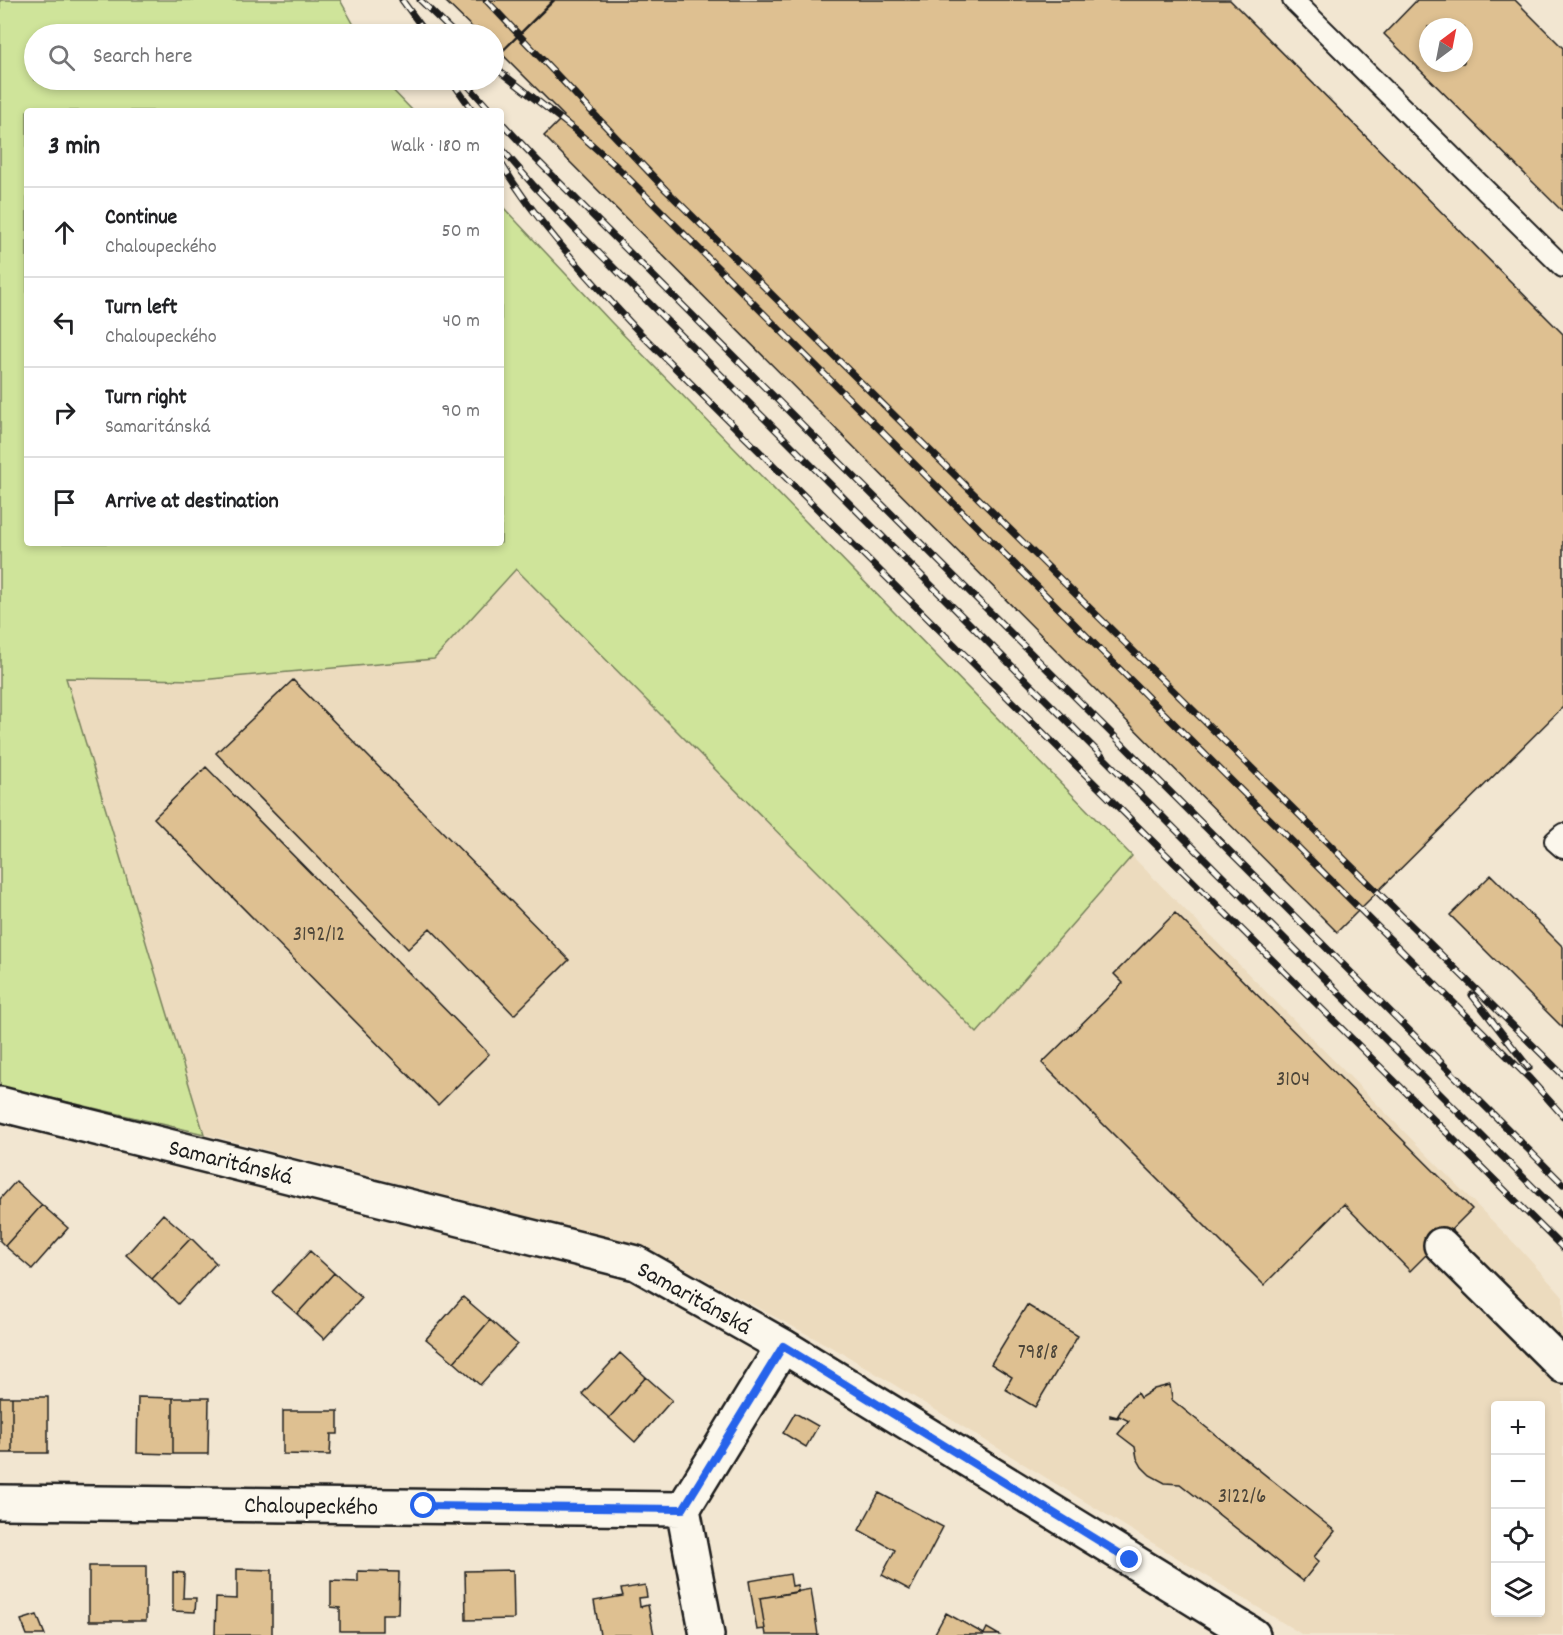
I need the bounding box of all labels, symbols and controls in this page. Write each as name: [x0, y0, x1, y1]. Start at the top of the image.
north arrow: [1419, 18, 1473, 72]
search box: [24, 24, 504, 90]
icon: search: [45, 41, 78, 74]
text: Search here: [93, 42, 192, 73]
text: 3 min: [48, 129, 100, 166]
text: Walk · 180 m: [391, 133, 480, 161]
text: Continue: [105, 203, 177, 234]
icon: ahead: [48, 216, 81, 249]
text: 50 m: [442, 218, 480, 246]
text: Chaloupeckého: [105, 234, 217, 262]
text: Turn left: [105, 293, 177, 324]
icon: left: [48, 306, 81, 339]
text: 40 m: [442, 308, 480, 336]
text: Chaloupeckého: [105, 324, 217, 352]
text: Turn right: [105, 383, 187, 414]
icon: right: [48, 396, 81, 429]
text: 90 m: [442, 398, 480, 426]
text: Samaritánská: [105, 414, 211, 442]
icon: arrive: [48, 486, 81, 519]
text: Arrive at destination: [105, 487, 279, 518]
house number: 3192/12: [293, 921, 345, 951]
house number: 3104: [1276, 1066, 1310, 1096]
street label: Samaritánská: [165, 1132, 296, 1196]
street label: Samaritánská: [630, 1254, 757, 1345]
house number: 798/8: [1018, 1339, 1058, 1369]
map controls: [1491, 1401, 1545, 1617]
button: +: [1491, 1401, 1545, 1455]
button: −: [1491, 1455, 1545, 1509]
house number: 3122/6: [1218, 1483, 1266, 1513]
street label: Chaloupeckého: [244, 1490, 378, 1526]
route start: [410, 1492, 436, 1518]
button: locate: [1491, 1509, 1545, 1563]
route end: [1116, 1546, 1142, 1572]
button: layers: [1491, 1563, 1545, 1617]

